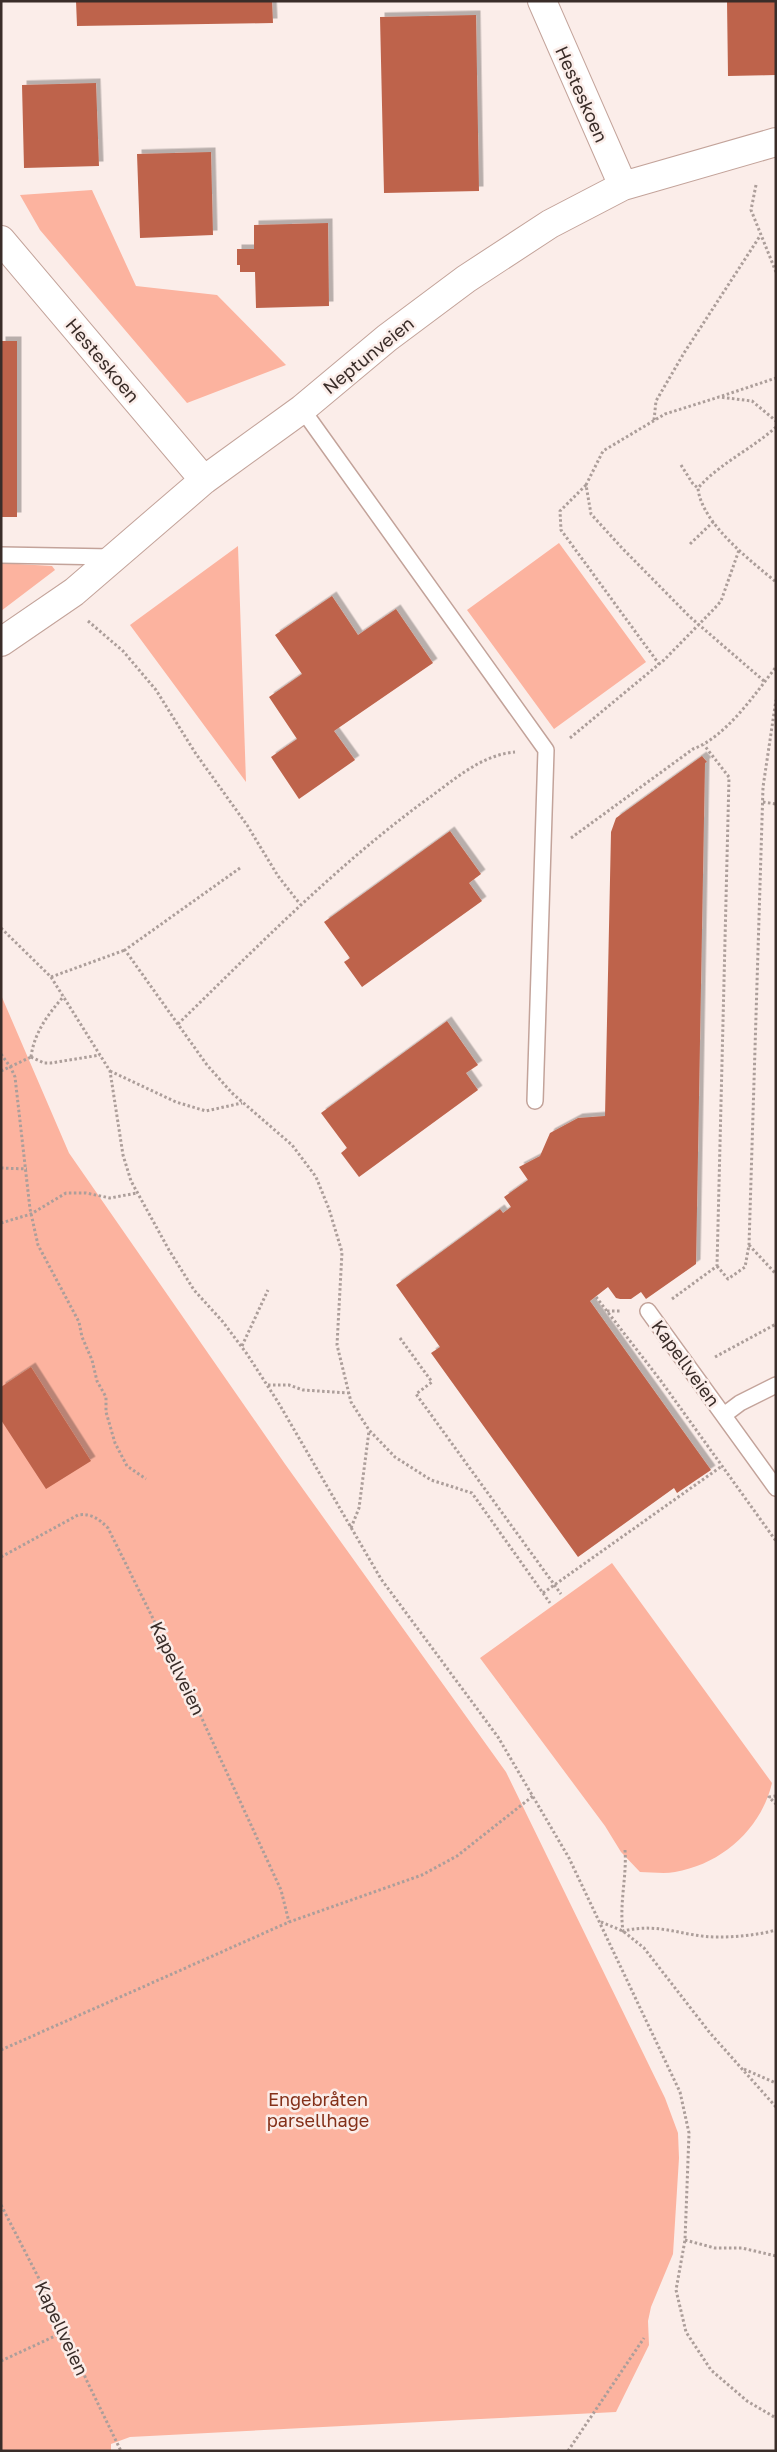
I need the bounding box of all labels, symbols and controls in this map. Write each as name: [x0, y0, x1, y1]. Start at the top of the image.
street label: Hesteskoen: [551, 42, 613, 146]
street label: Neptunveien: [318, 312, 418, 398]
street label: Hesteskoen: [61, 313, 145, 407]
street label: Kapellveien: [647, 1315, 725, 1411]
street label: Kapellveien: [146, 1618, 210, 1718]
park label: Engebråten parsellhage: [267, 2088, 369, 2131]
street label: Kapellveien: [31, 2277, 93, 2379]

